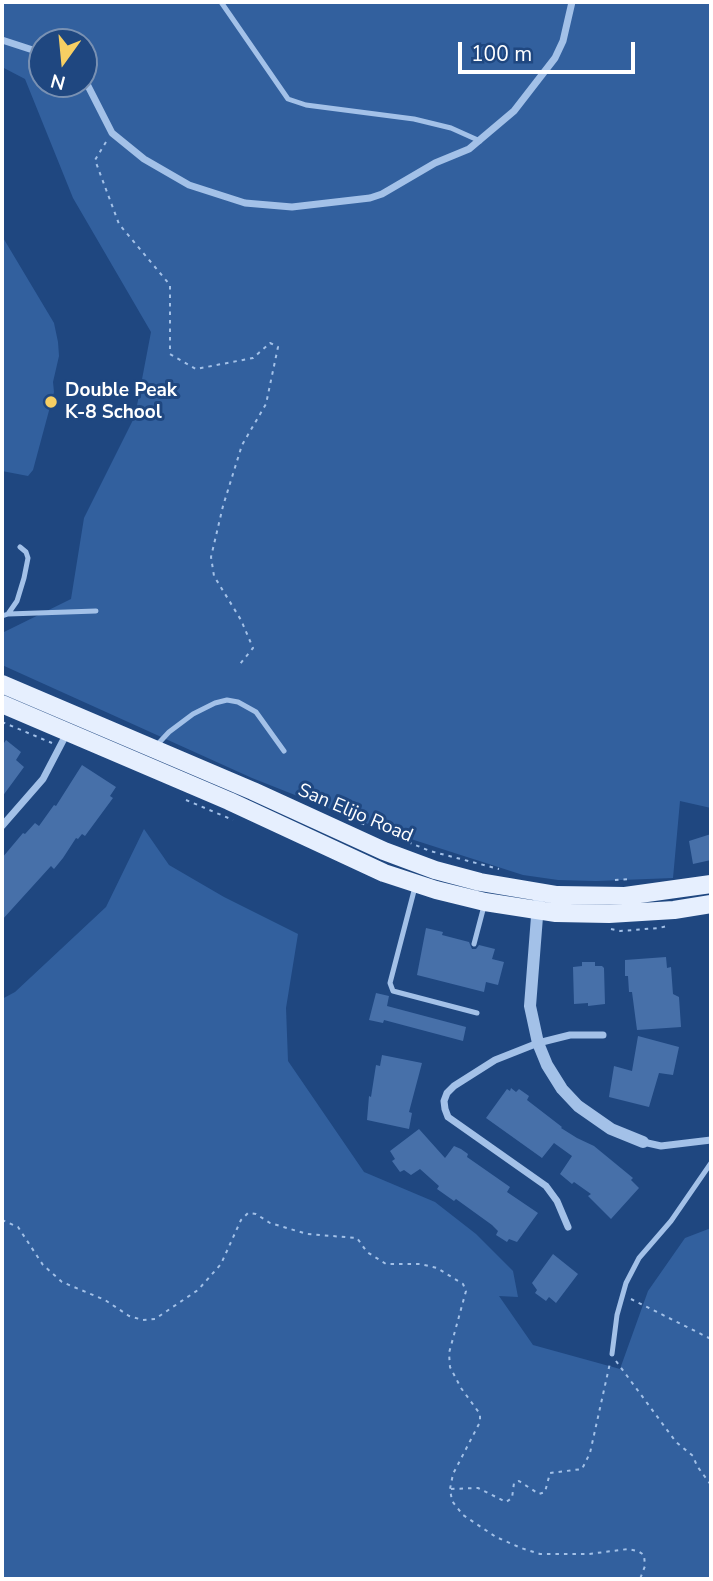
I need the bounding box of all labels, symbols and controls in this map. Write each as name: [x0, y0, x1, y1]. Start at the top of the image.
north arrow: [28, 28, 98, 98]
scale bar: [461, 28, 638, 72]
text: 100 m: [471, 40, 532, 68]
text: N: [48, 67, 68, 96]
place label: Double Peak K-8 School: [65, 380, 177, 424]
marker: Double Peak K-8 School: [43, 394, 59, 410]
street label: San Elijo Road: [294, 780, 416, 848]

